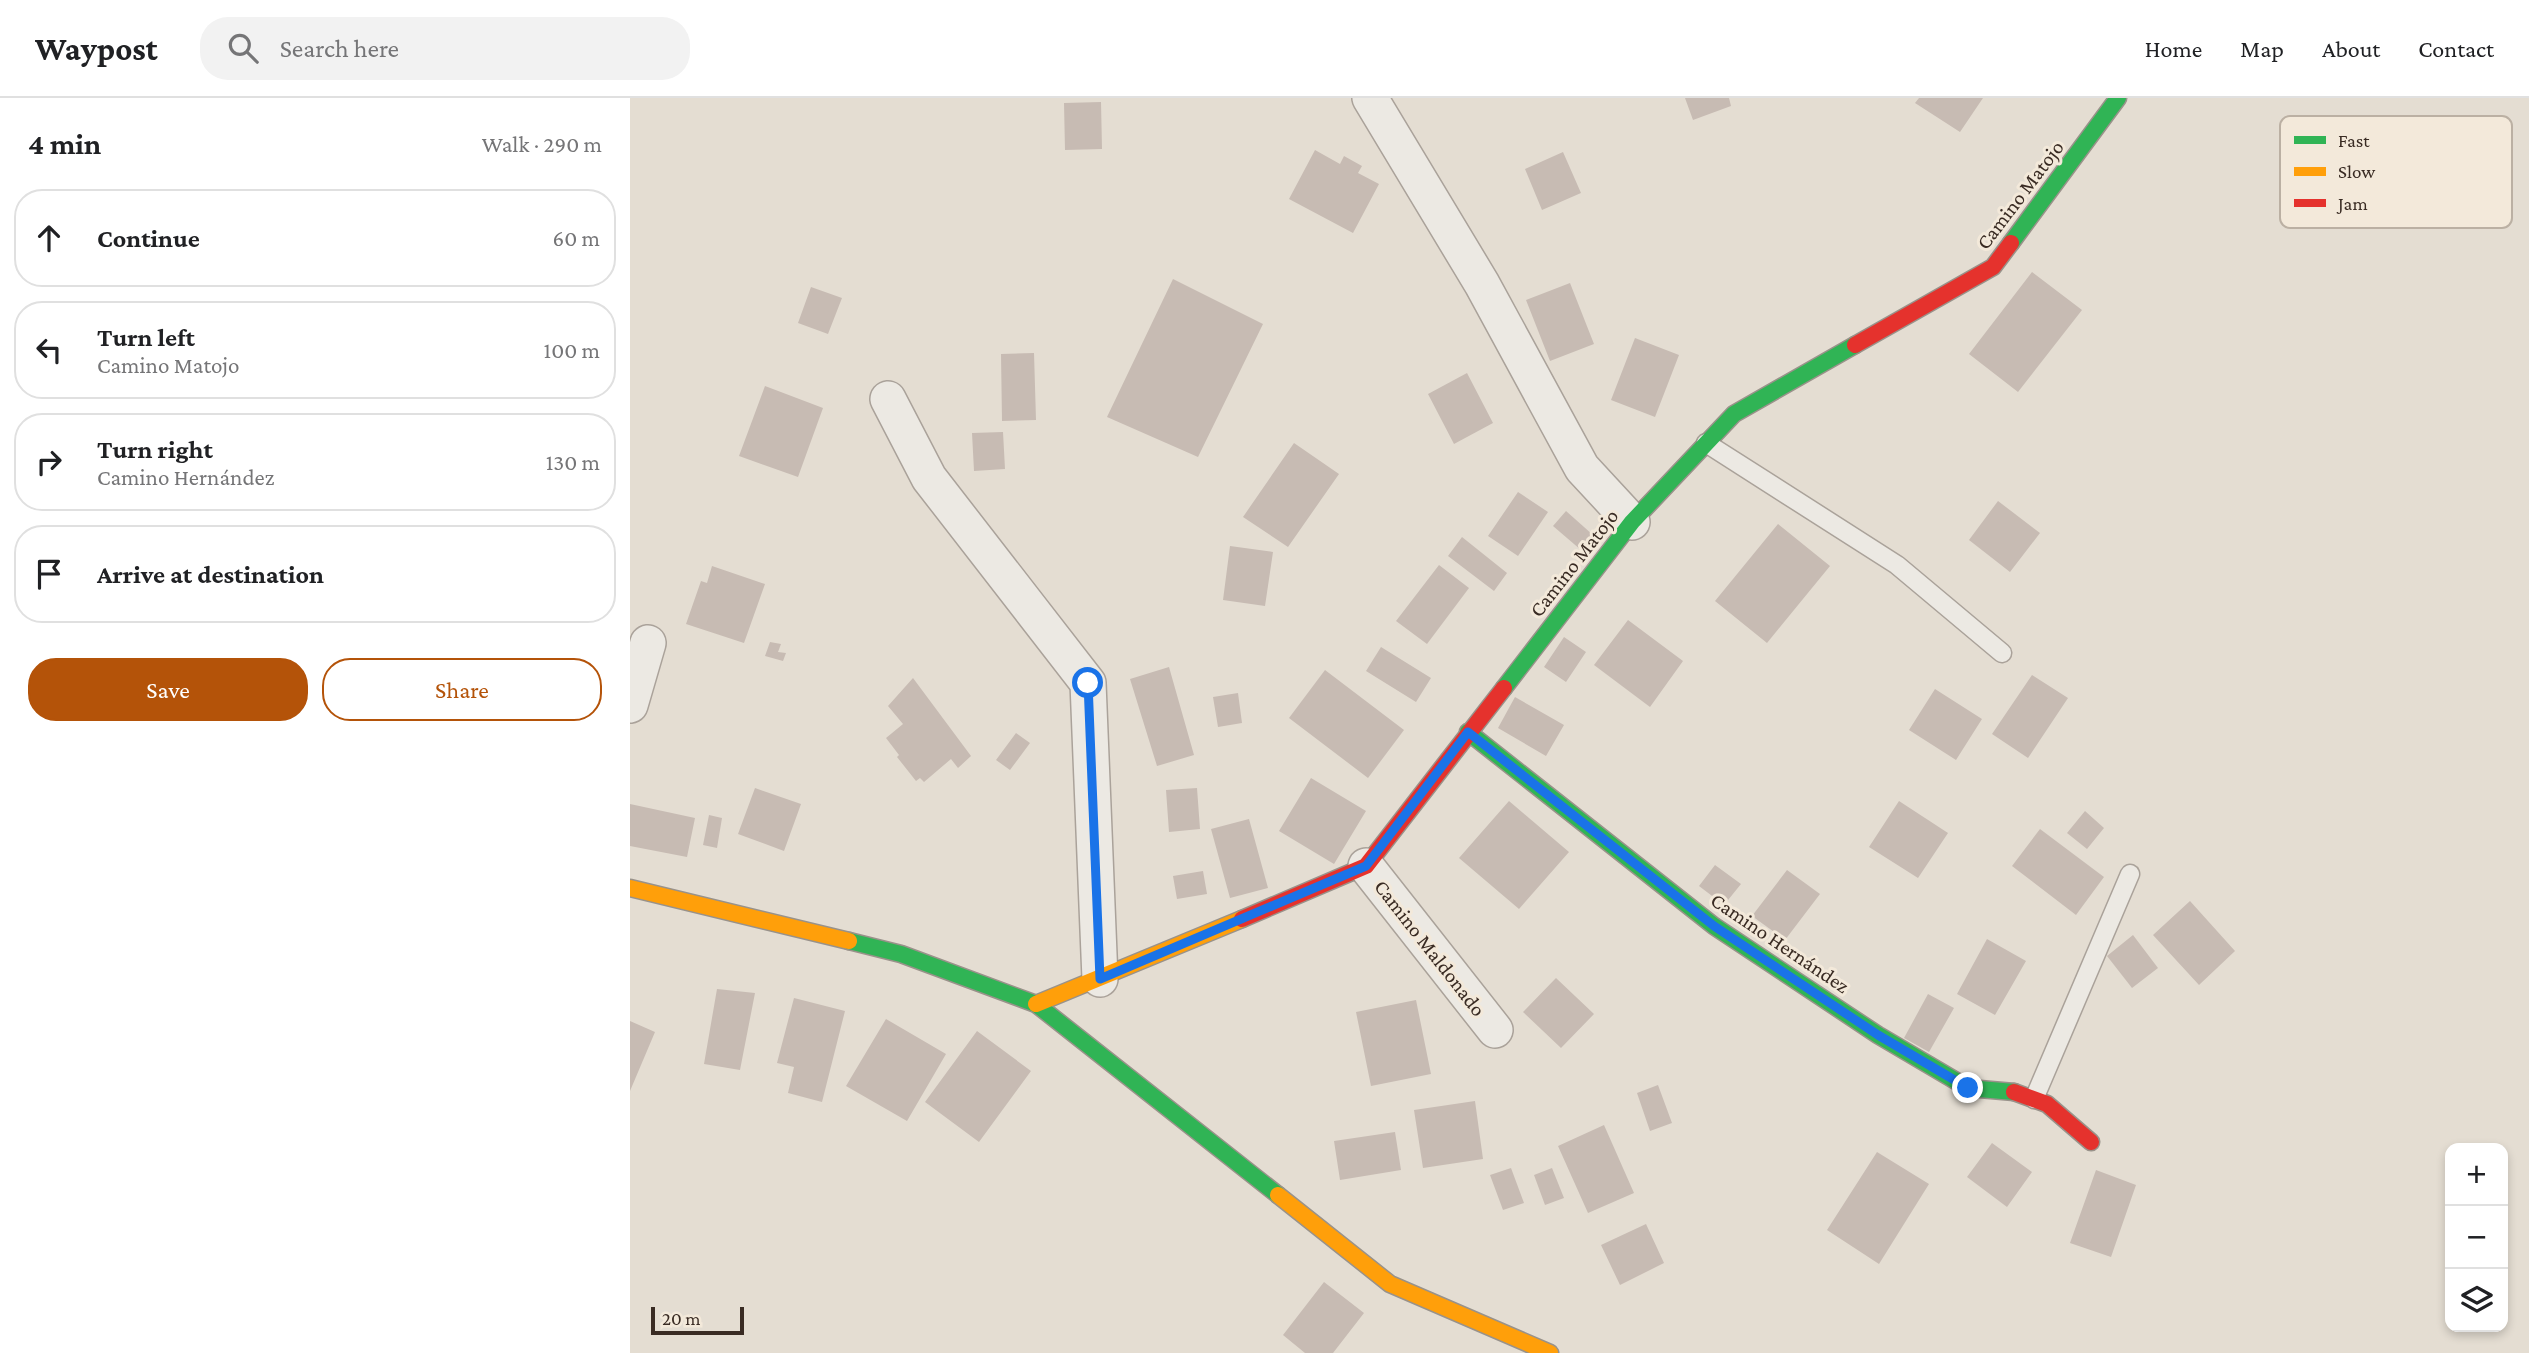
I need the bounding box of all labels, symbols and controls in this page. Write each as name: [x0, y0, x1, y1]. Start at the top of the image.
search box: [200, 17, 690, 80]
icon: search: [224, 29, 262, 67]
text: Waypost: [35, 30, 158, 67]
text: Search here: [280, 34, 399, 63]
text: Home: [2145, 35, 2202, 62]
text: Map: [2240, 35, 2284, 62]
text: About: [2322, 35, 2380, 62]
text: Contact: [2418, 35, 2494, 62]
legend: [2280, 116, 2512, 228]
text: 4 min: [28, 127, 101, 160]
text: Fast: [2338, 130, 2370, 151]
text: Walk · 290 m: [482, 131, 602, 157]
street label: Camino Matojo: [1971, 136, 2069, 254]
text: Slow: [2338, 161, 2375, 182]
text: Jam: [2336, 193, 2368, 214]
icon: ahead: [30, 219, 68, 257]
text: Continue: [97, 224, 200, 253]
text: 60 m: [553, 225, 600, 251]
text: Turn left: [97, 323, 195, 352]
icon: left: [30, 331, 68, 369]
text: 100 m: [544, 337, 600, 363]
text: Camino Matojo: [97, 352, 239, 378]
text: Turn right: [97, 435, 213, 464]
icon: right: [30, 443, 68, 481]
text: 130 m: [546, 449, 600, 475]
text: Camino Hernández: [97, 464, 274, 490]
street label: Camino Matojo: [1525, 504, 1623, 622]
icon: arrive: [30, 555, 68, 593]
text: Arrive at destination: [97, 560, 324, 589]
button: Save: [28, 658, 308, 721]
button: Share: [322, 658, 602, 721]
route start: [1072, 667, 1103, 698]
street label: Camino Maldonado: [1369, 875, 1491, 1021]
street label: Camino Hernández: [1706, 888, 1854, 998]
route end: [1952, 1072, 1983, 1103]
map controls: [2445, 1143, 2508, 1332]
button: +: [2445, 1143, 2508, 1206]
button: −: [2445, 1206, 2508, 1269]
button: layers: [2445, 1269, 2508, 1332]
scale bar: [651, 1304, 744, 1336]
text: 20 m: [662, 1308, 701, 1329]

